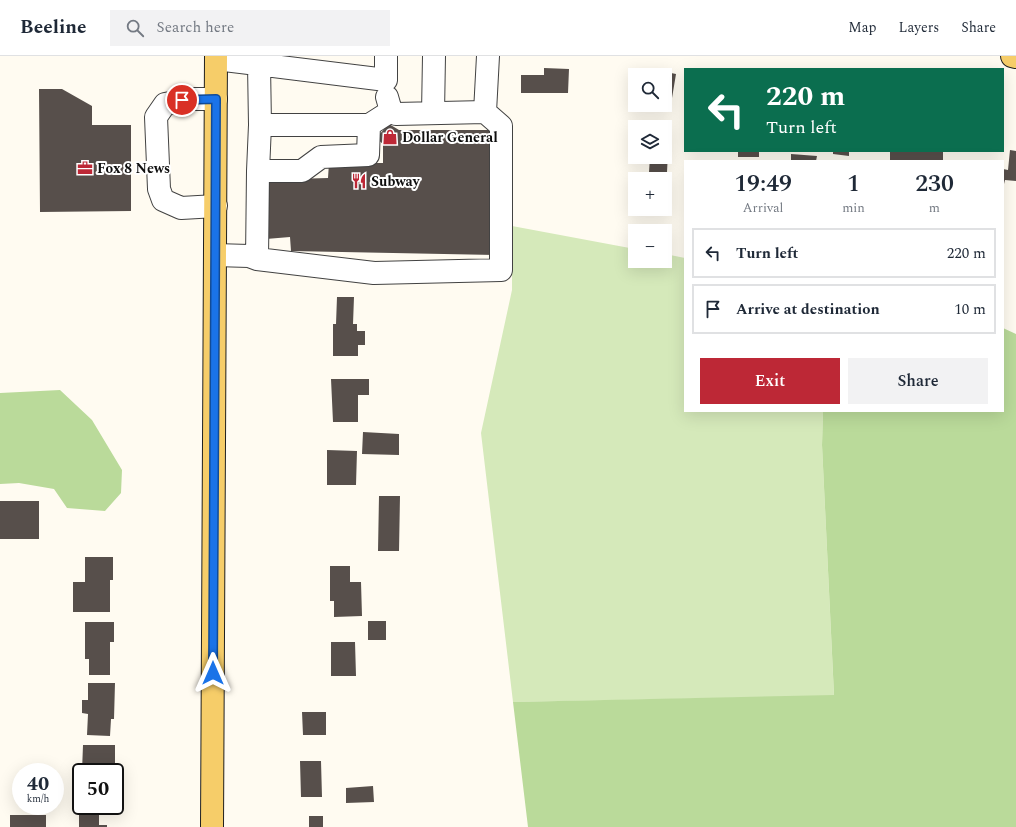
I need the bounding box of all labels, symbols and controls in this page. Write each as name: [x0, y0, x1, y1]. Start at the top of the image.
search box: [110, 10, 390, 46]
text: Beeline: [20, 13, 86, 42]
text: Search here: [156, 16, 234, 39]
icon: search: [124, 17, 146, 39]
text: Map: [848, 17, 877, 38]
text: Layers: [899, 17, 939, 38]
text: Share: [961, 17, 996, 38]
map controls: [628, 68, 672, 268]
button: search: [628, 68, 672, 112]
text: 220 m: [766, 75, 845, 118]
pin: [165, 83, 199, 117]
icon: left: [700, 84, 752, 136]
icon: arrive: [171, 89, 193, 111]
text: Turn left: [766, 114, 837, 141]
button: layers: [628, 120, 672, 164]
place label: Dollar General: [402, 127, 498, 148]
shop icon: Dollar General: [381, 128, 399, 146]
place label: Fox 8 News: [97, 158, 170, 179]
office icon: Fox 8 News: [76, 159, 94, 177]
text: 19:49: [734, 166, 792, 202]
text: 1: [847, 166, 860, 202]
text: 230: [915, 166, 954, 202]
place label: Subway: [371, 171, 421, 192]
restaurant icon: Subway: [350, 172, 368, 190]
button: +: [628, 172, 672, 216]
text: Arrival: [743, 198, 783, 218]
text: min: [842, 198, 865, 218]
text: m: [929, 198, 940, 218]
button: −: [628, 224, 672, 268]
icon: left: [702, 242, 724, 264]
text: Turn left: [736, 242, 798, 265]
text: 220 m: [947, 242, 986, 265]
icon: arrive: [702, 298, 724, 320]
text: Arrive at destination: [736, 298, 880, 321]
text: 10 m: [954, 298, 986, 321]
button: Exit: [700, 358, 840, 404]
button: Share: [848, 358, 988, 404]
position arrow: [192, 652, 234, 694]
speed limit sign: 50: [72, 763, 124, 815]
text: 40: [27, 769, 49, 799]
text: km/h: [27, 791, 49, 807]

